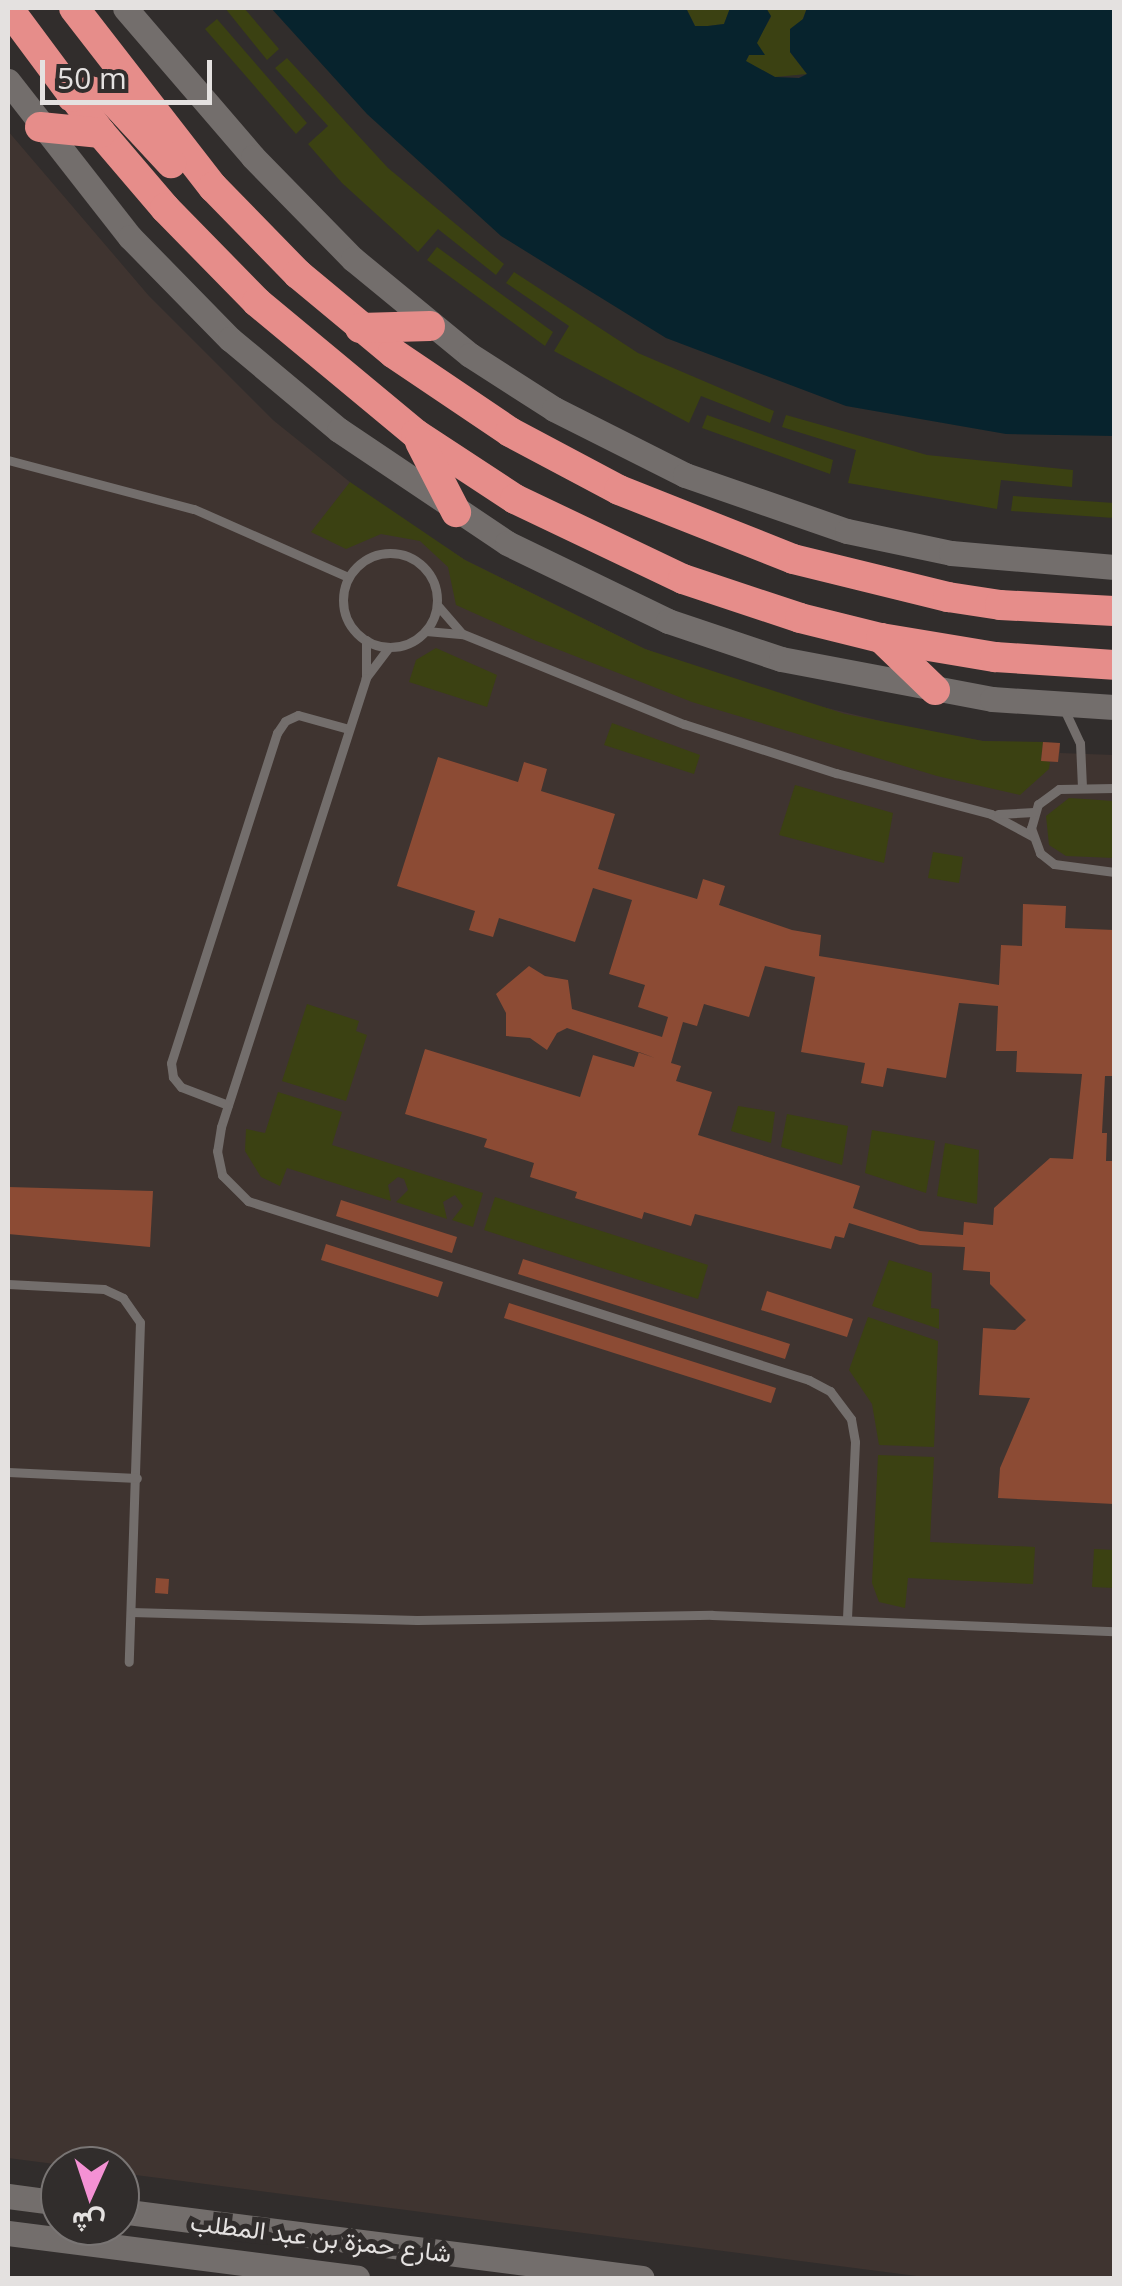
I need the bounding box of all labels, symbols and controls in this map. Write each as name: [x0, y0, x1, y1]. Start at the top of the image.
scale bar: [45, 40, 218, 102]
text: 50 m: [57, 57, 127, 98]
north arrow: [40, 2146, 140, 2246]
text: ش: [71, 2204, 106, 2244]
street label: شارع حمزة بن عبد المطلب: [189, 2206, 453, 2268]

